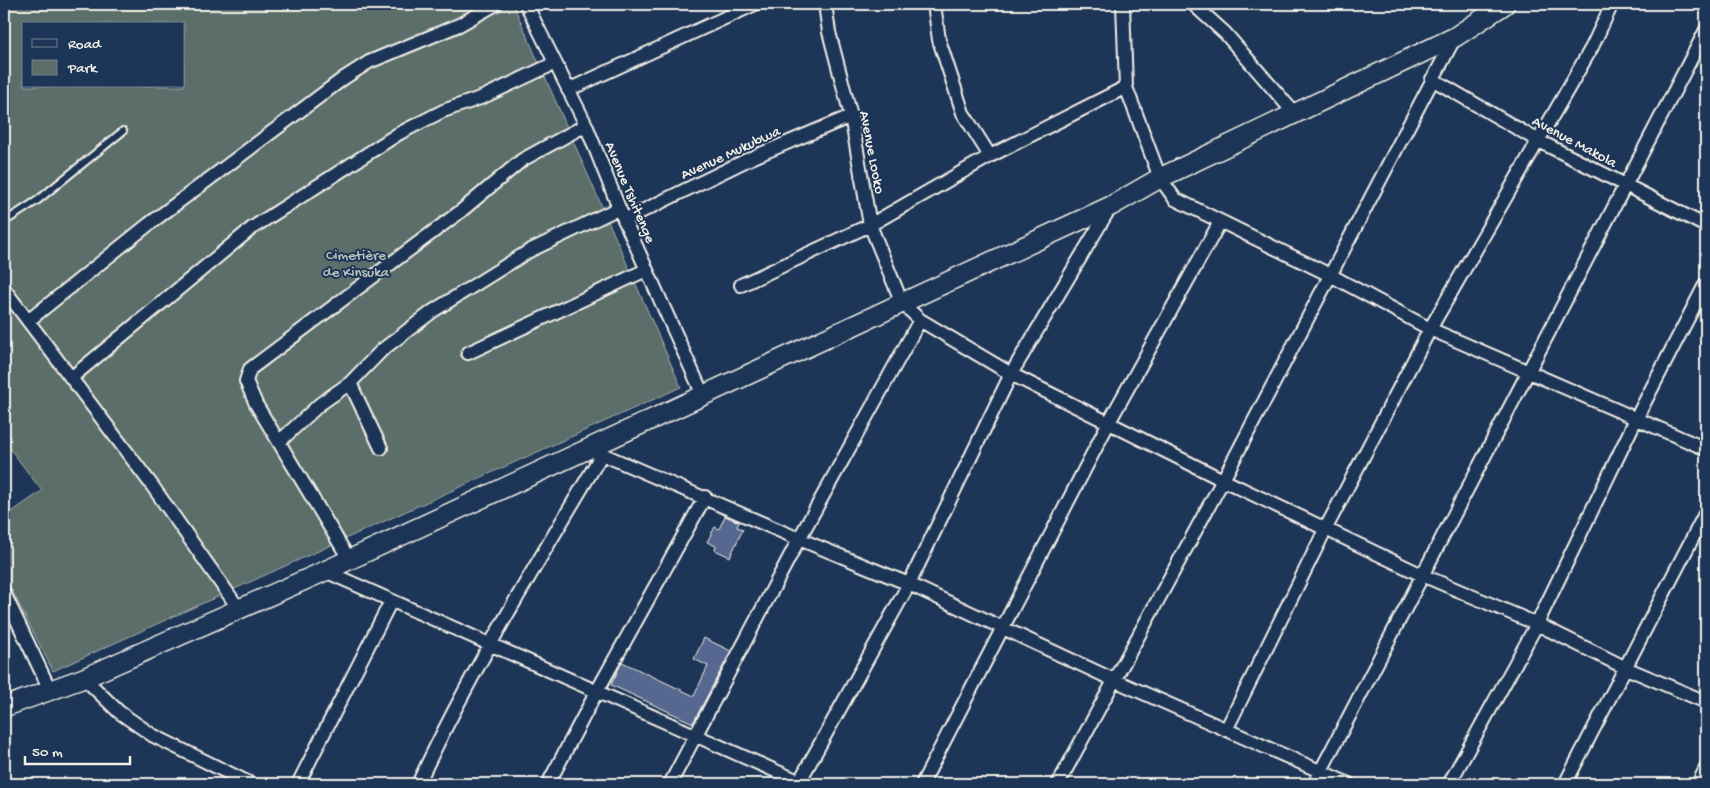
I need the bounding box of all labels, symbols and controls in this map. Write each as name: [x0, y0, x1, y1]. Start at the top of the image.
legend: [22, 22, 185, 88]
text: Road: [68, 36, 102, 54]
text: Park: [67, 60, 98, 78]
street label: Avenue Looko: [854, 109, 888, 196]
street label: Avenue Makola: [1529, 113, 1620, 173]
street label: Avenue Mukubwa: [678, 123, 784, 185]
street label: Avenue Tshitenge: [600, 139, 659, 246]
park label: Cimetière de Kinsuka: [323, 247, 390, 282]
scale bar: [25, 733, 130, 765]
text: 50 m: [32, 744, 63, 762]

